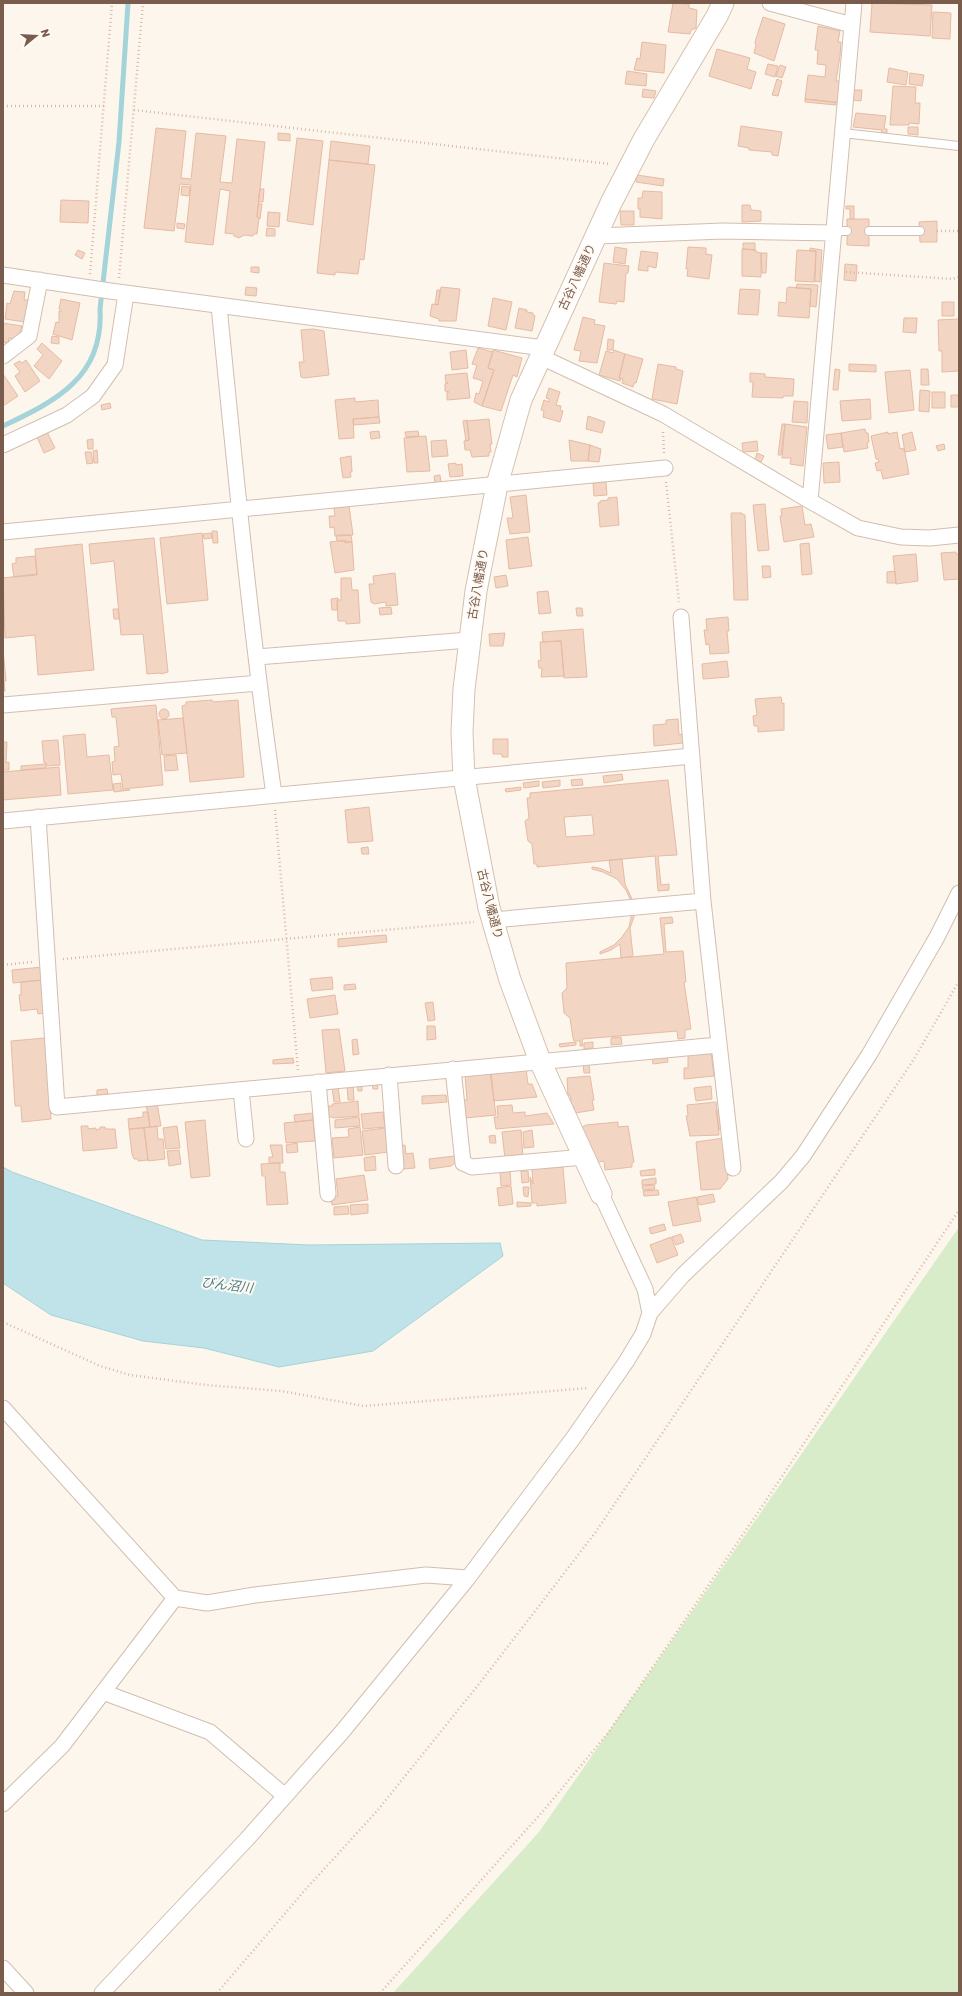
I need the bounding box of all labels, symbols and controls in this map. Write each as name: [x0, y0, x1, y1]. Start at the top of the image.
north arrow: [16, 16, 56, 56]
text: N: [38, 27, 52, 39]
street label: 古谷八幡通り: [555, 241, 599, 313]
street label: 古谷八幡通り: [465, 547, 491, 621]
street label: 古谷八幡通り: [474, 867, 506, 941]
water label: びん沼川: [200, 1274, 256, 1296]

